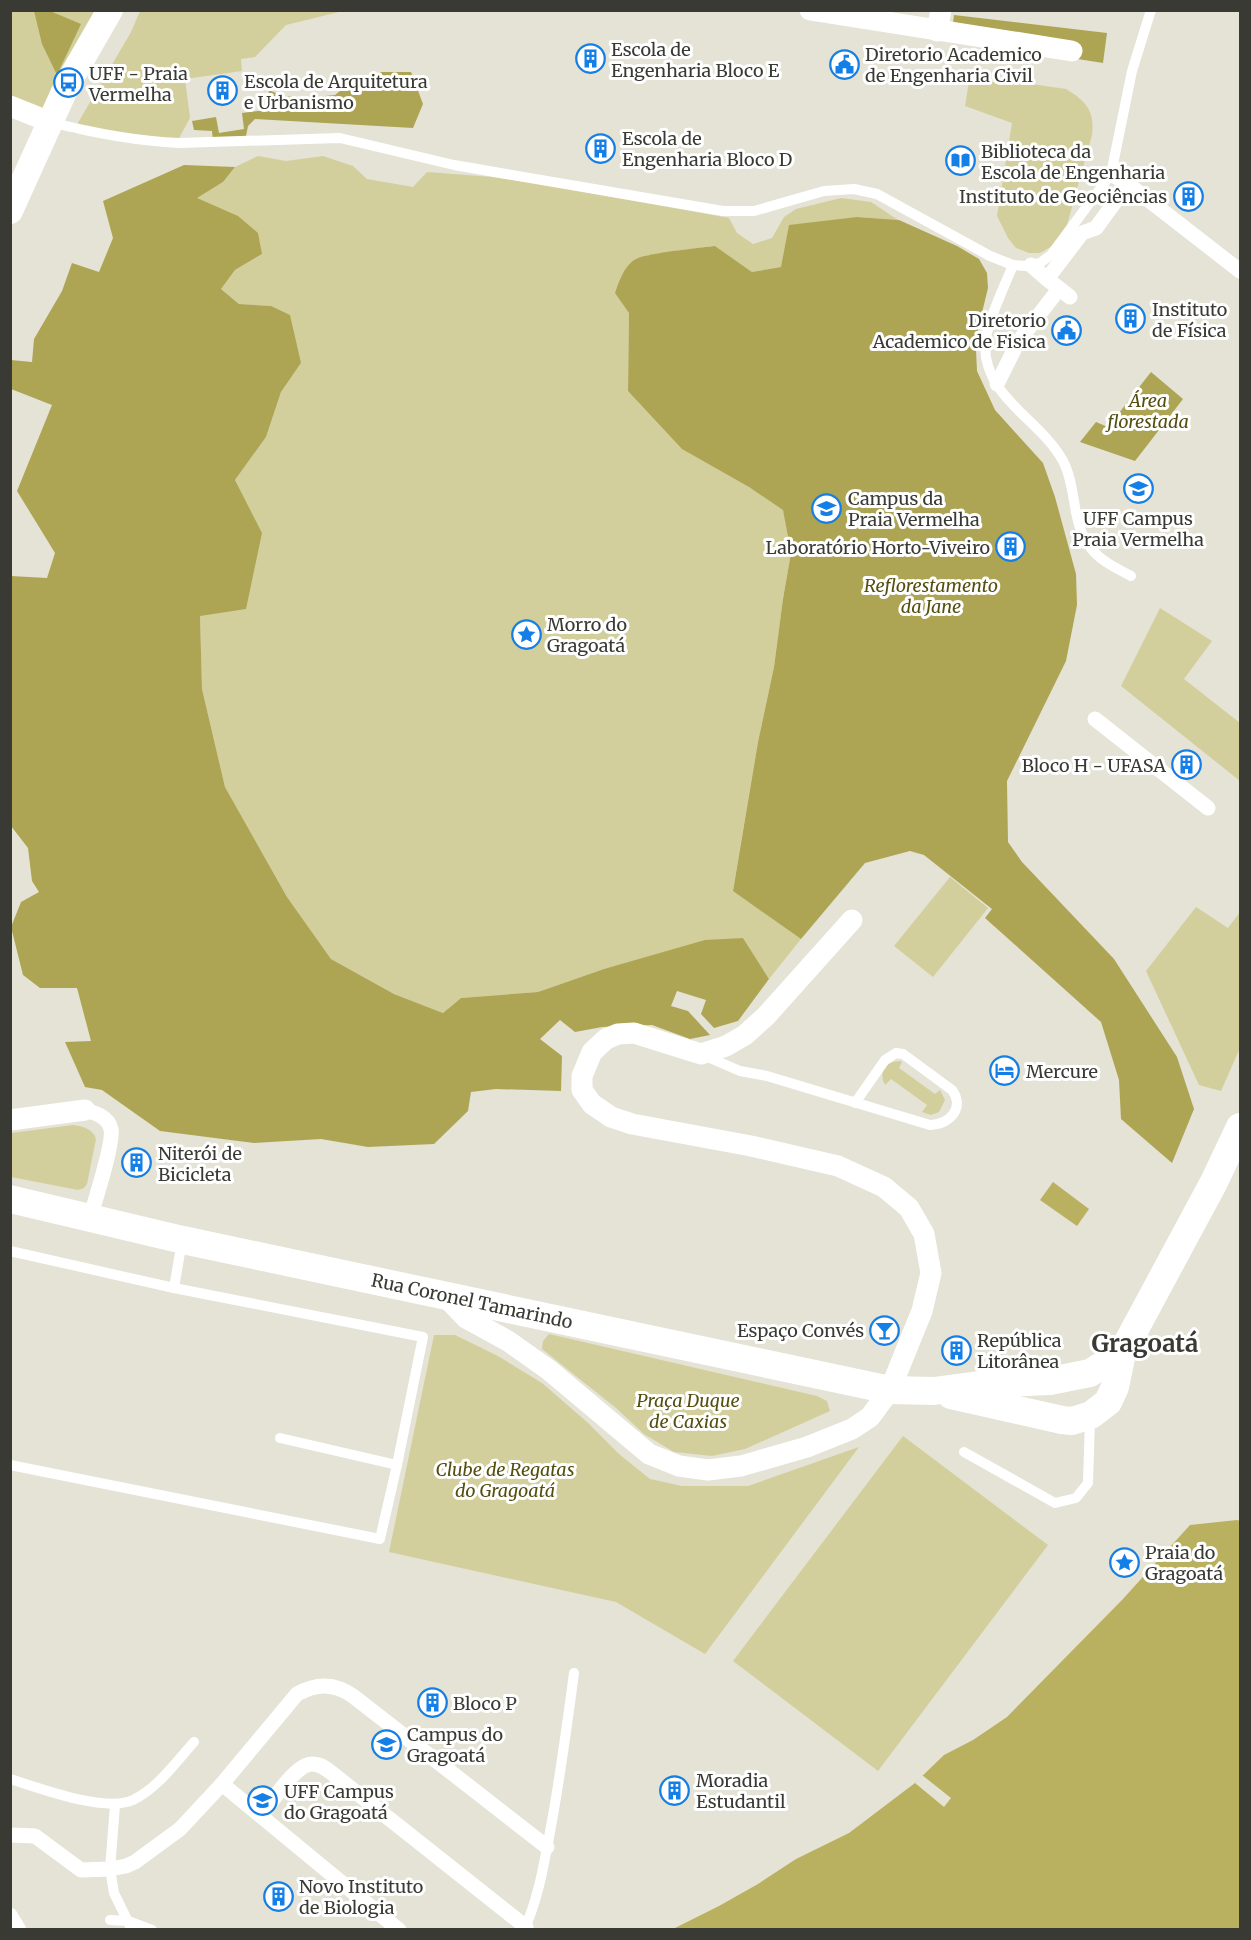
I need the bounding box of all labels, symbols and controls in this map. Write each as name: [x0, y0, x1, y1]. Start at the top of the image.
place label: Escola de Engenharia Bloco E: [611, 38, 780, 82]
building icon: Escola de Engenharia Bloco E: [574, 43, 606, 75]
place label: Diretorio Academico de Engenharia Civil: [865, 43, 1042, 87]
public building icon: Diretorio Academico de Engenharia Civil: [828, 48, 860, 80]
place label: UFF - Praia Vermelha: [88, 62, 188, 106]
bus stop icon: UFF - Praia Vermelha: [52, 67, 84, 99]
place label: Escola de Arquitetura e Urbanismo: [244, 70, 428, 114]
building icon: Escola de Arquitetura e Urbanismo: [207, 75, 239, 107]
place label: Escola de Engenharia Bloco D: [622, 127, 792, 171]
building icon: Escola de Engenharia Bloco D: [585, 132, 617, 164]
place label: Biblioteca da Escola de Engenharia: [981, 140, 1166, 184]
library icon: Biblioteca da Escola de Engenharia: [944, 145, 976, 177]
building icon: Instituto de Geociências: [1172, 180, 1204, 212]
place label: Instituto de Geociências: [959, 185, 1167, 208]
place label: Instituto de Física: [1152, 298, 1227, 342]
building icon: Instituto de Física: [1115, 303, 1147, 335]
place label: Diretorio Academico de Fisica: [872, 309, 1046, 353]
public building icon: Diretorio Academico de Fisica: [1051, 314, 1083, 346]
park label: Área florestada: [1104, 389, 1189, 433]
school or university icon: UFF Campus Praia Vermelha: [1122, 473, 1154, 505]
place label: Campus da Praia Vermelha: [848, 487, 980, 531]
school or university icon: Campus da Praia Vermelha: [811, 492, 843, 524]
place label: UFF Campus Praia Vermelha: [1072, 507, 1204, 551]
building icon: Laboratório Horto-Viveiro: [995, 531, 1027, 563]
place label: Laboratório Horto-Viveiro: [765, 536, 990, 559]
park label: Reflorestamento da Jane: [864, 574, 998, 618]
place label: Morro do Gragoatá: [547, 613, 627, 657]
place icon: Morro do Gragoatá: [510, 618, 542, 650]
building icon: Bloco H - UFASA: [1171, 749, 1203, 781]
place label: Bloco H - UFASA: [1022, 754, 1166, 777]
hotel icon: Mercure: [989, 1055, 1021, 1087]
place label: Mercure: [1026, 1060, 1098, 1083]
place label: Niterói de Bicicleta: [158, 1142, 242, 1186]
building icon: Niterói de Bicicleta: [121, 1147, 153, 1179]
street label: Rua Coronel Tamarindo: [369, 1268, 575, 1334]
bar icon: Espaço Convés: [869, 1314, 901, 1346]
place label: Espaço Convés: [737, 1319, 864, 1342]
district label: Gragoatá: [1091, 1328, 1199, 1359]
place label: República Litorânea: [977, 1329, 1062, 1373]
building icon: República Litorânea: [940, 1334, 972, 1366]
park label: Praça Duque de Caxias: [636, 1389, 740, 1433]
park label: Clube de Regatas do Gragoatá: [436, 1458, 574, 1502]
place label: Praia do Gragoatá: [1145, 1541, 1223, 1585]
place icon: Praia do Gragoatá: [1108, 1546, 1140, 1578]
building icon: Bloco P: [416, 1687, 448, 1719]
place label: Bloco P: [453, 1692, 517, 1715]
place label: Campus do Gragoatá: [407, 1723, 503, 1767]
school or university icon: Campus do Gragoatá: [370, 1728, 402, 1760]
place label: Moradia Estudantil: [696, 1769, 786, 1813]
building icon: Moradia Estudantil: [659, 1774, 691, 1806]
place label: UFF Campus do Gragoatá: [284, 1780, 394, 1824]
school or university icon: UFF Campus do Gragoatá: [247, 1785, 279, 1817]
place label: Novo Instituto de Biologia: [299, 1875, 423, 1919]
building icon: Novo Instituto de Biologia: [262, 1880, 294, 1912]

